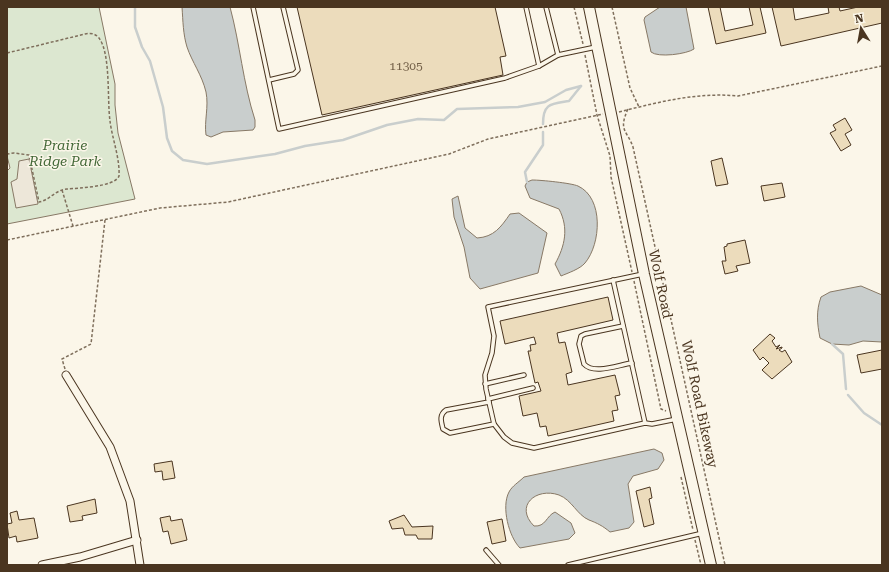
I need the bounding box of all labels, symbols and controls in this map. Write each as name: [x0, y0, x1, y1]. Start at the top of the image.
north arrow: [841, 8, 881, 48]
text: N: [854, 11, 865, 26]
house number: 11305: [389, 59, 423, 73]
park label: Prairie Ridge Park: [28, 137, 101, 169]
street label: Wolf Road: [646, 248, 676, 320]
street label: Wolf Road Bikeway: [679, 339, 722, 470]

